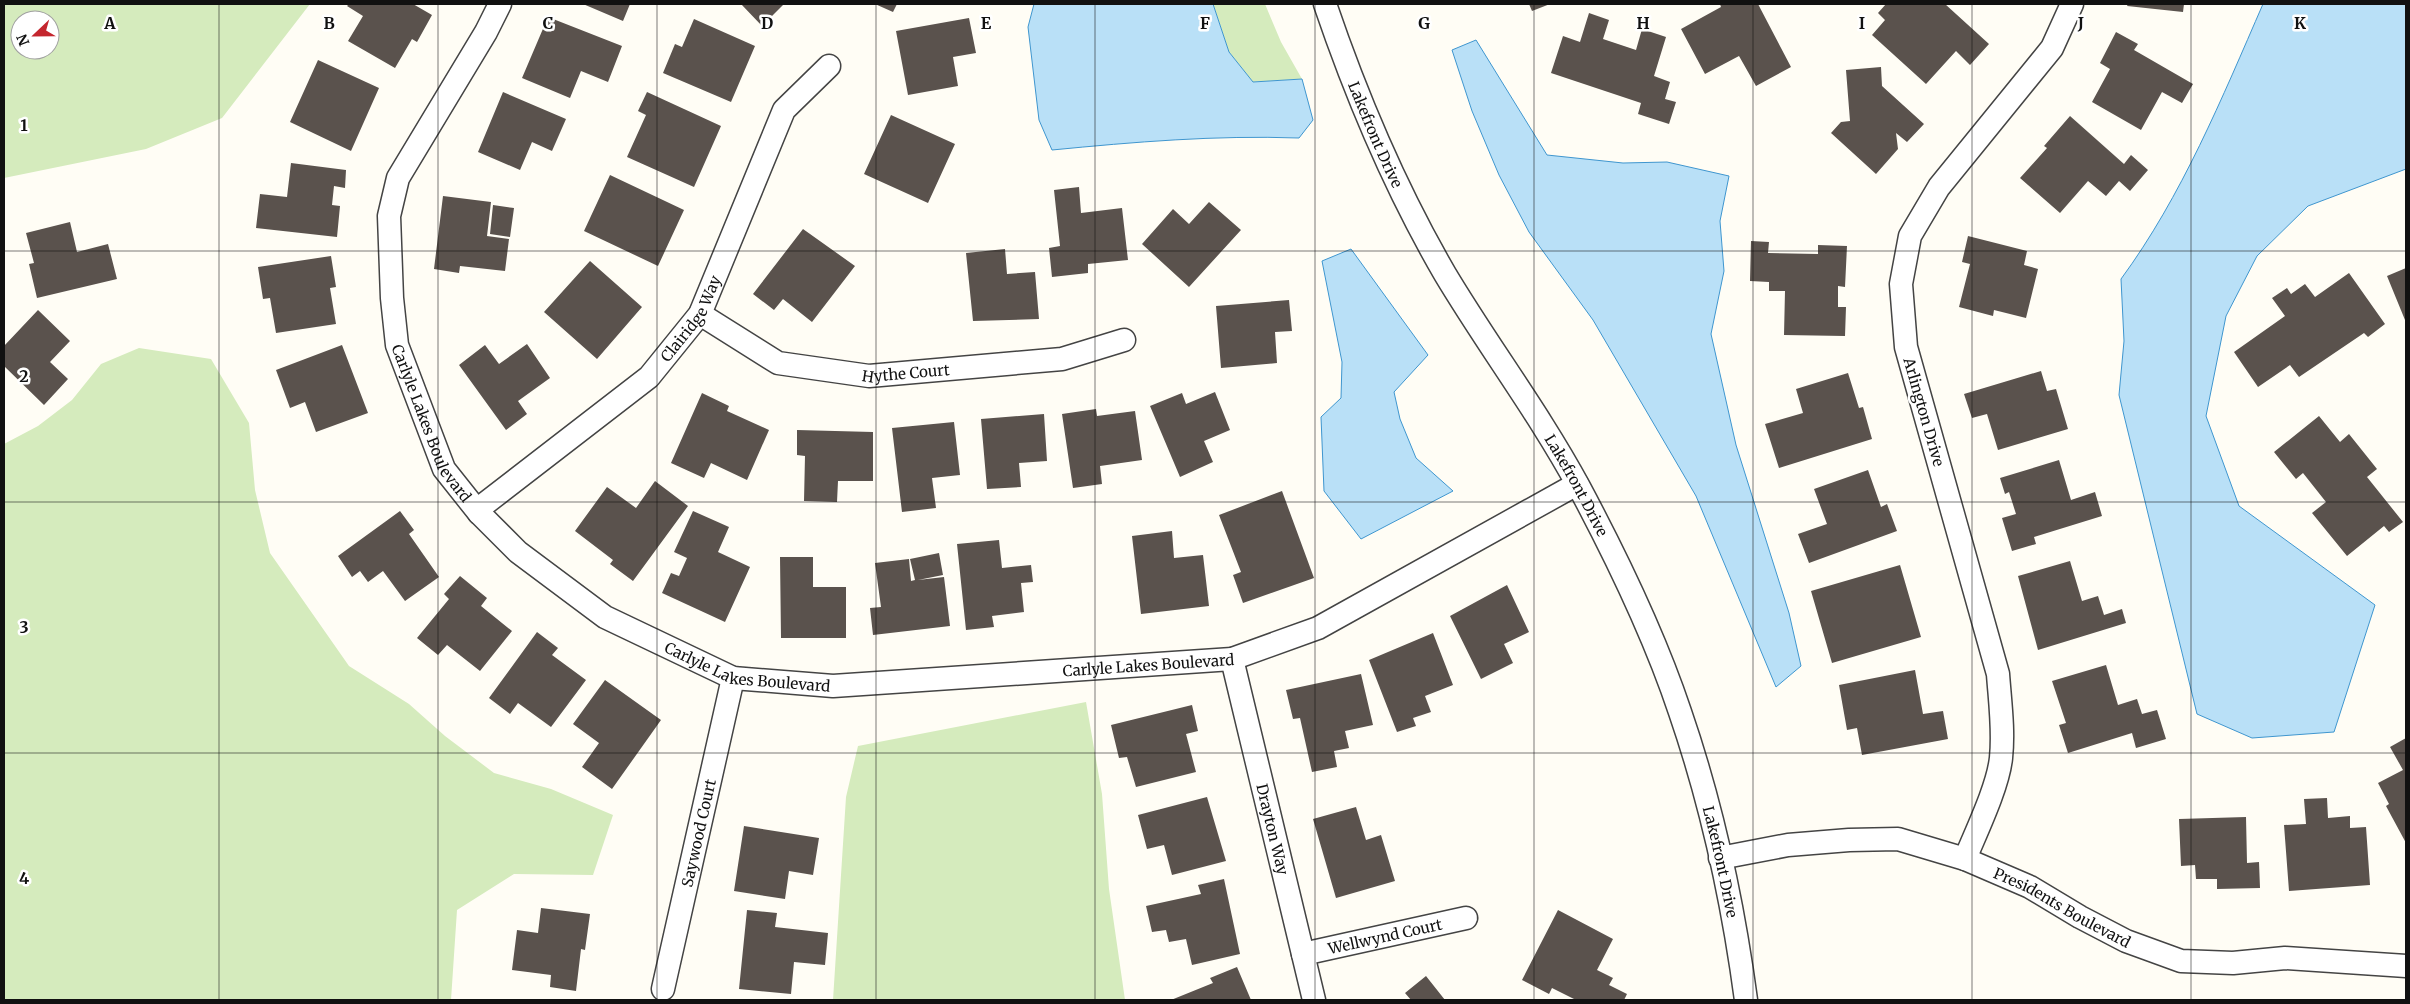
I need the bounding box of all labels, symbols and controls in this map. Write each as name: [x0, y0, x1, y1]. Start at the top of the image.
north arrow: [10, 10, 60, 60]
text: A: [103, 13, 116, 33]
text: B: [323, 13, 335, 33]
text: C: [543, 13, 553, 33]
text: D: [761, 13, 773, 33]
text: E: [981, 13, 992, 33]
text: F: [1200, 13, 1210, 33]
text: G: [1418, 13, 1430, 33]
text: H: [1636, 13, 1650, 33]
text: I: [1859, 13, 1865, 33]
text: J: [2077, 13, 2084, 33]
text: K: [2294, 13, 2306, 33]
text: N: [13, 31, 33, 48]
street label: Lakefront Drive: [1345, 79, 1407, 191]
text: 1: [20, 115, 28, 135]
street label: Clairidge Way: [656, 272, 724, 365]
street label: Carlyle Lakes Boulevard: [388, 341, 476, 506]
street label: Arlington Drive: [1899, 354, 1949, 469]
street label: Hythe Court: [861, 359, 951, 386]
text: 2: [19, 366, 29, 386]
street label: Lakefront Drive: [1541, 431, 1613, 540]
text: 3: [19, 617, 29, 637]
street label: Carlyle Lakes Boulevard: [662, 637, 831, 695]
street label: Carlyle Lakes Boulevard: [1062, 649, 1235, 680]
street label: Saywood Court: [677, 777, 720, 889]
street label: Drayton Way: [1253, 782, 1293, 877]
street label: Lakefront Drive: [1699, 804, 1742, 919]
street label: Presidents Boulevard: [1991, 863, 2134, 951]
text: 4: [19, 868, 29, 888]
street label: Wellwynd Court: [1325, 914, 1444, 958]

